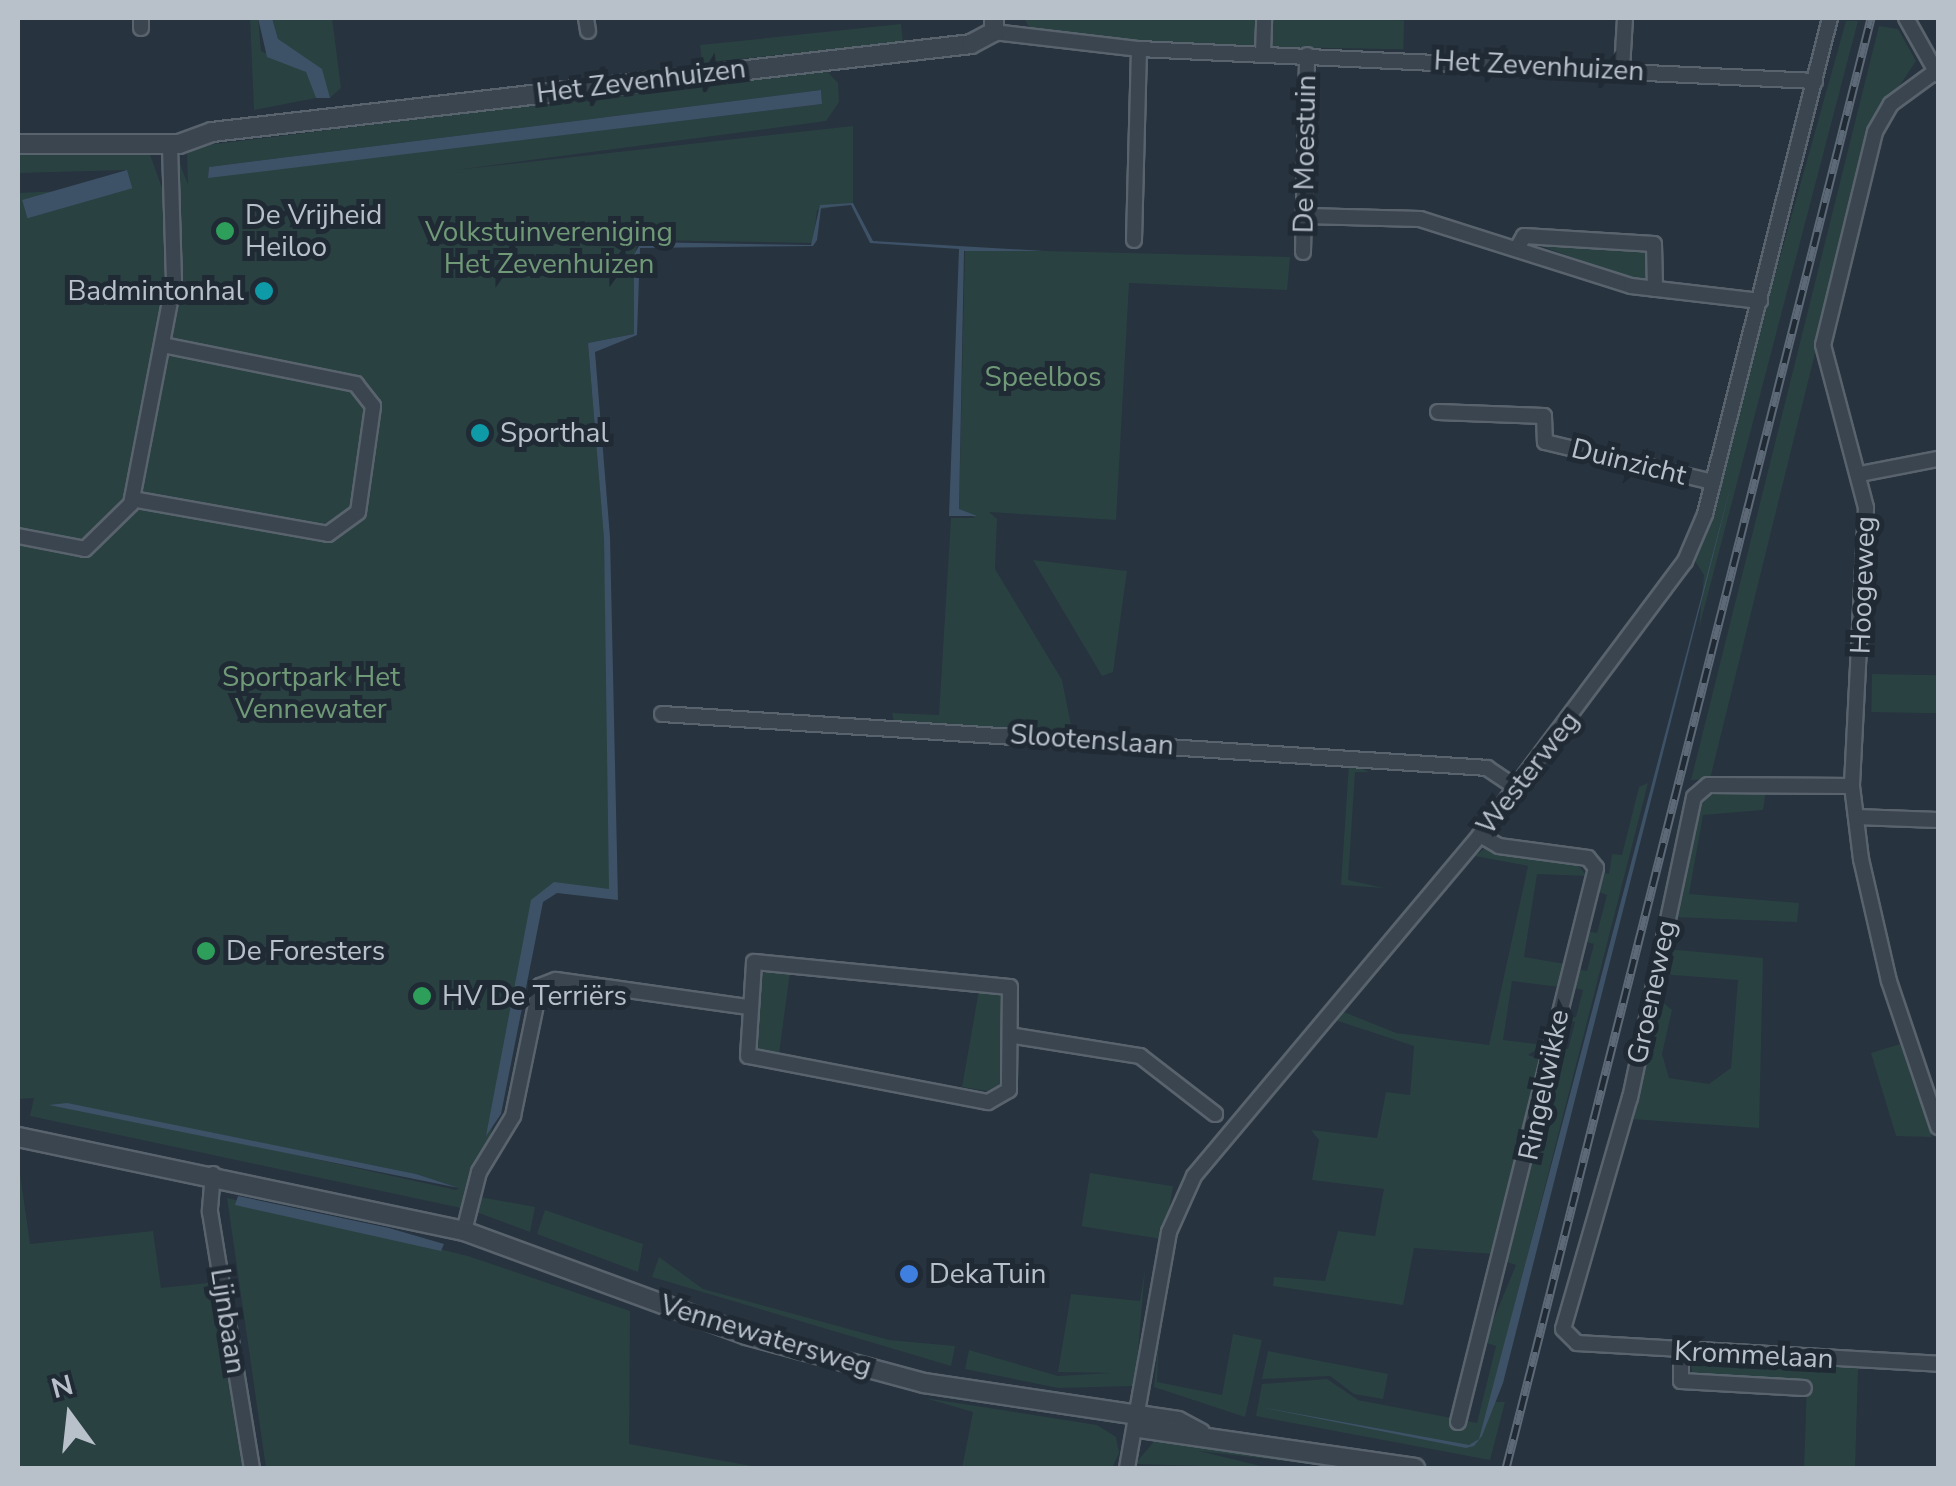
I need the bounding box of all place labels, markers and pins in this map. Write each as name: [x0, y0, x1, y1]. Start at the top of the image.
place label: De Vrijheid Heiloo: [245, 198, 382, 264]
marker: De Vrijheid Heiloo: [214, 220, 236, 242]
place label: Badmintonhal: [67, 274, 244, 308]
marker: Badmintonhal: [253, 280, 275, 302]
place label: Sporthal: [500, 416, 609, 450]
marker: Sporthal: [469, 422, 491, 444]
place label: De Foresters: [226, 934, 385, 968]
marker: De Foresters: [195, 940, 217, 962]
place label: HV De Terriërs: [442, 979, 627, 1013]
marker: HV De Terriërs: [411, 985, 433, 1007]
place label: DekaTuin: [929, 1257, 1046, 1291]
marker: DekaTuin: [898, 1263, 920, 1285]

